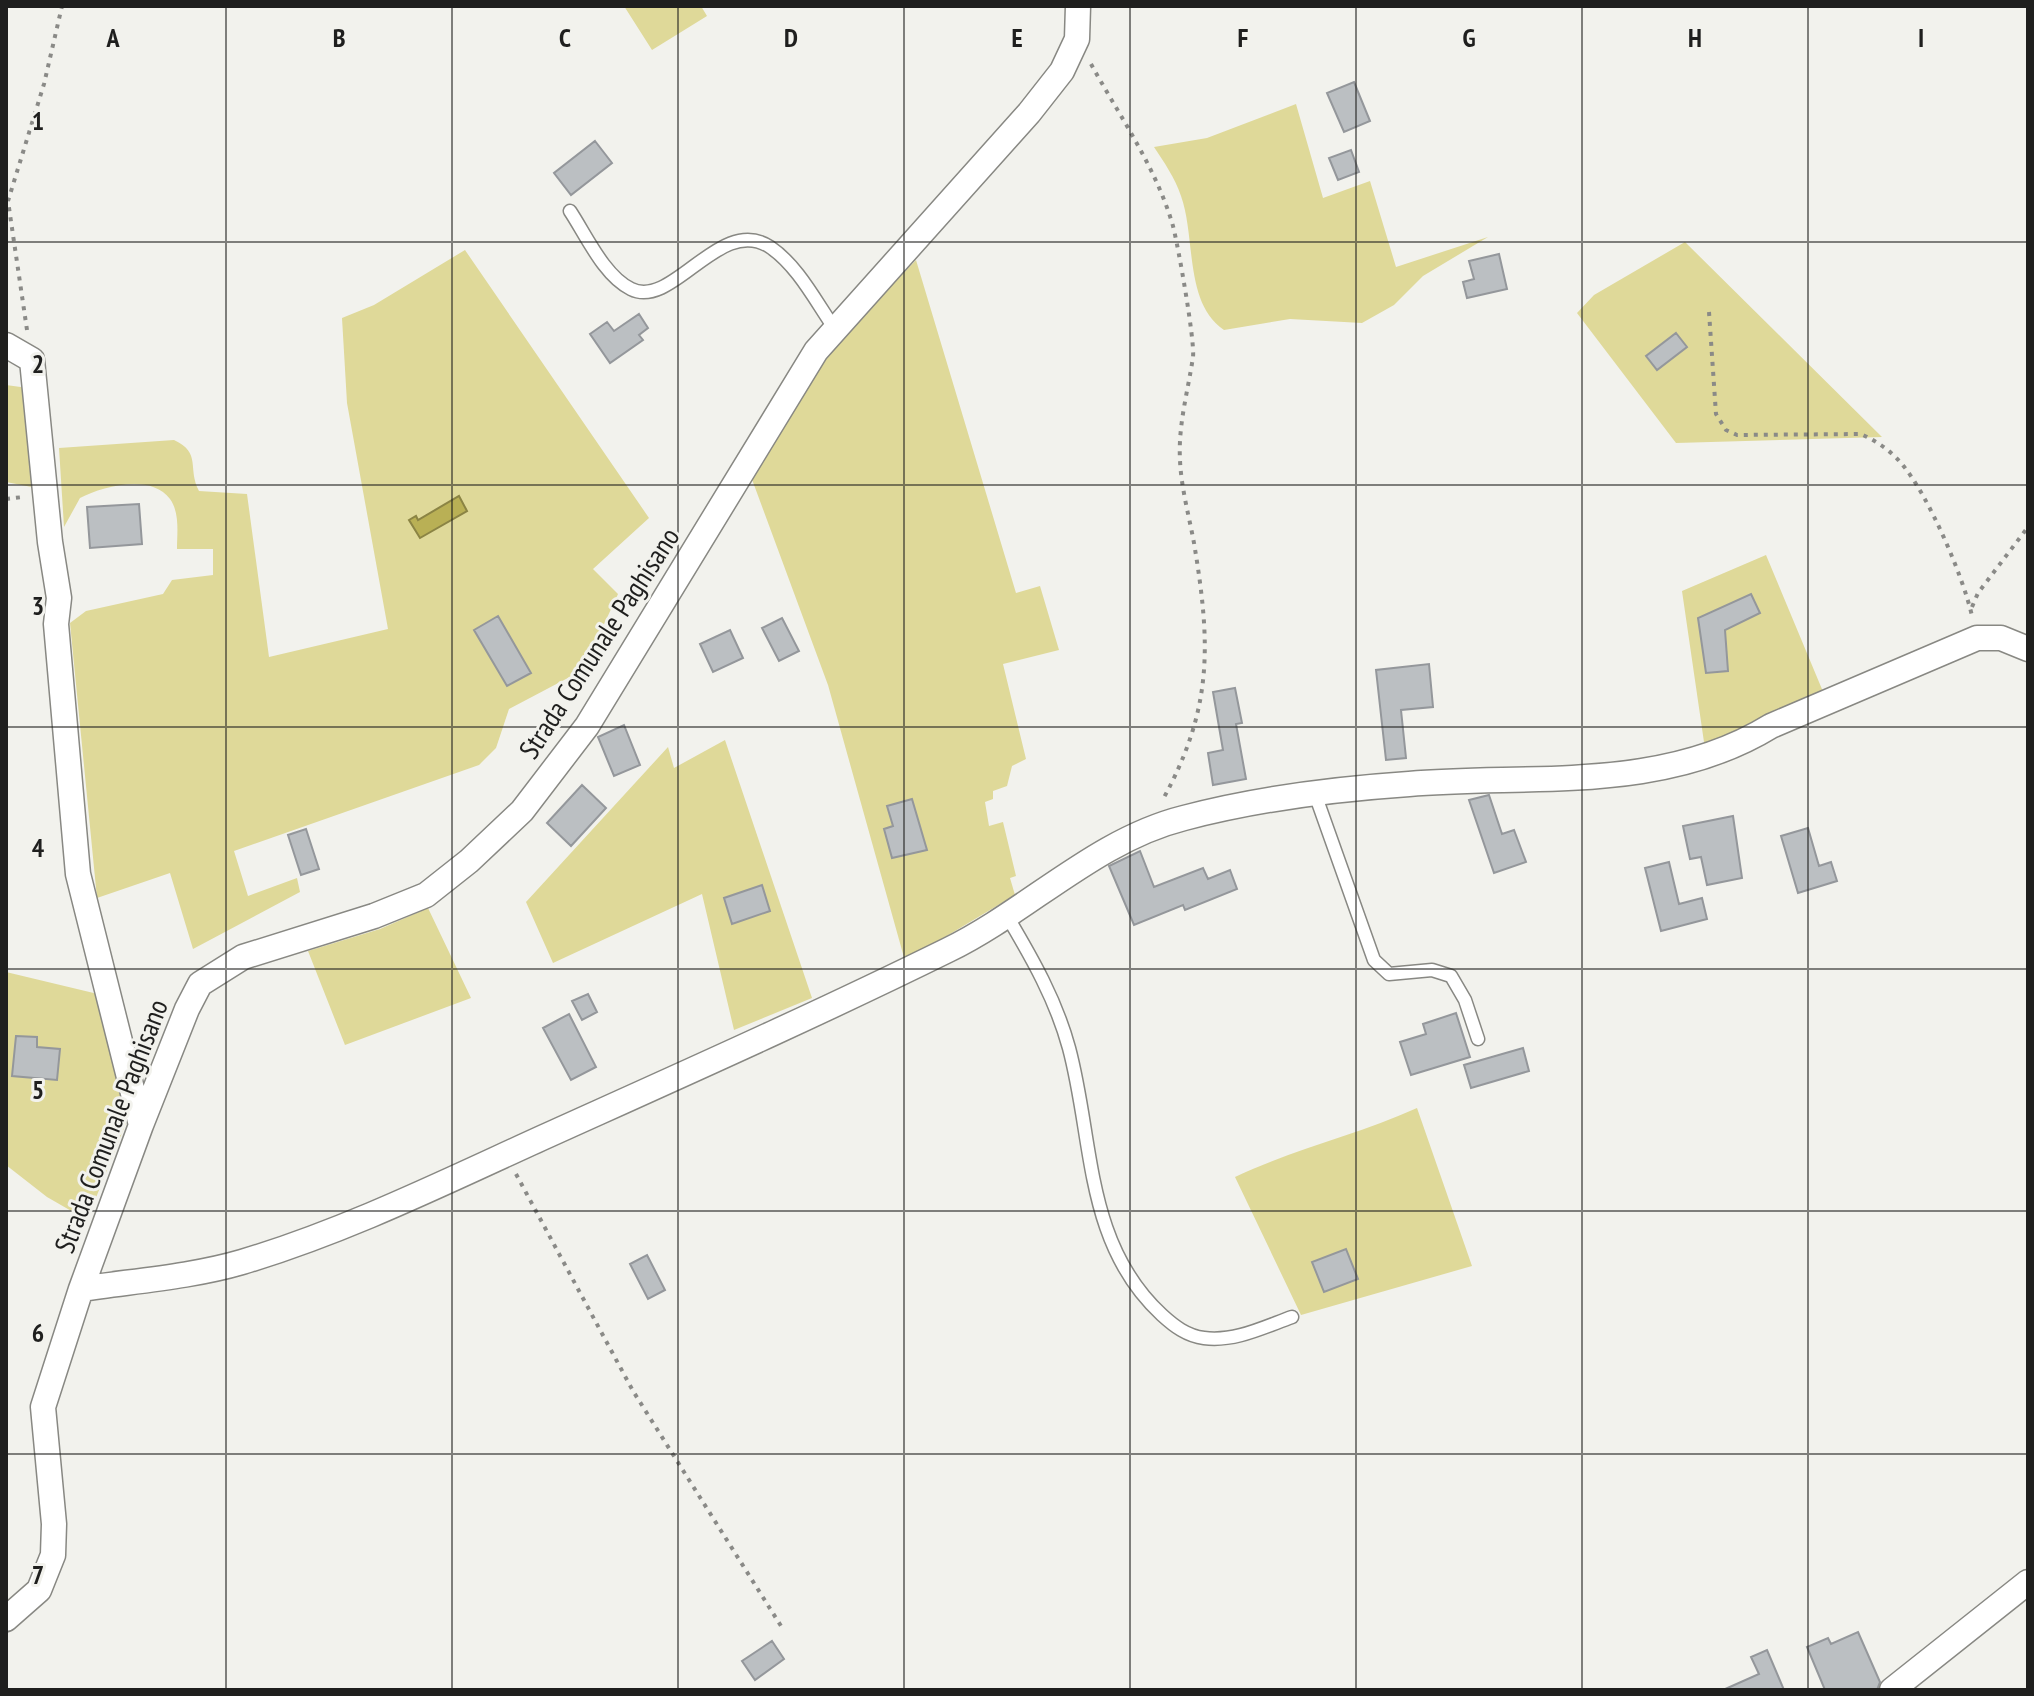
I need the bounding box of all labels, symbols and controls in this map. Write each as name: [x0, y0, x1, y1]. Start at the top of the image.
text: A: [105, 21, 120, 54]
text: B: [333, 21, 346, 54]
text: C: [559, 21, 571, 54]
text: D: [784, 21, 798, 54]
text: E: [1011, 21, 1023, 54]
text: F: [1238, 21, 1249, 54]
text: G: [1462, 21, 1476, 54]
text: H: [1688, 21, 1702, 54]
text: I: [1918, 21, 1924, 54]
text: 1: [32, 104, 44, 137]
text: 2: [32, 347, 44, 380]
street label: Strada Comunale Paghisano: [510, 520, 687, 765]
text: 3: [32, 589, 44, 622]
text: 4: [32, 831, 45, 864]
street label: Strada Comunale Paghisano: [45, 994, 176, 1258]
text: 5: [32, 1073, 44, 1106]
text: 6: [32, 1316, 44, 1349]
text: 7: [32, 1558, 44, 1591]

